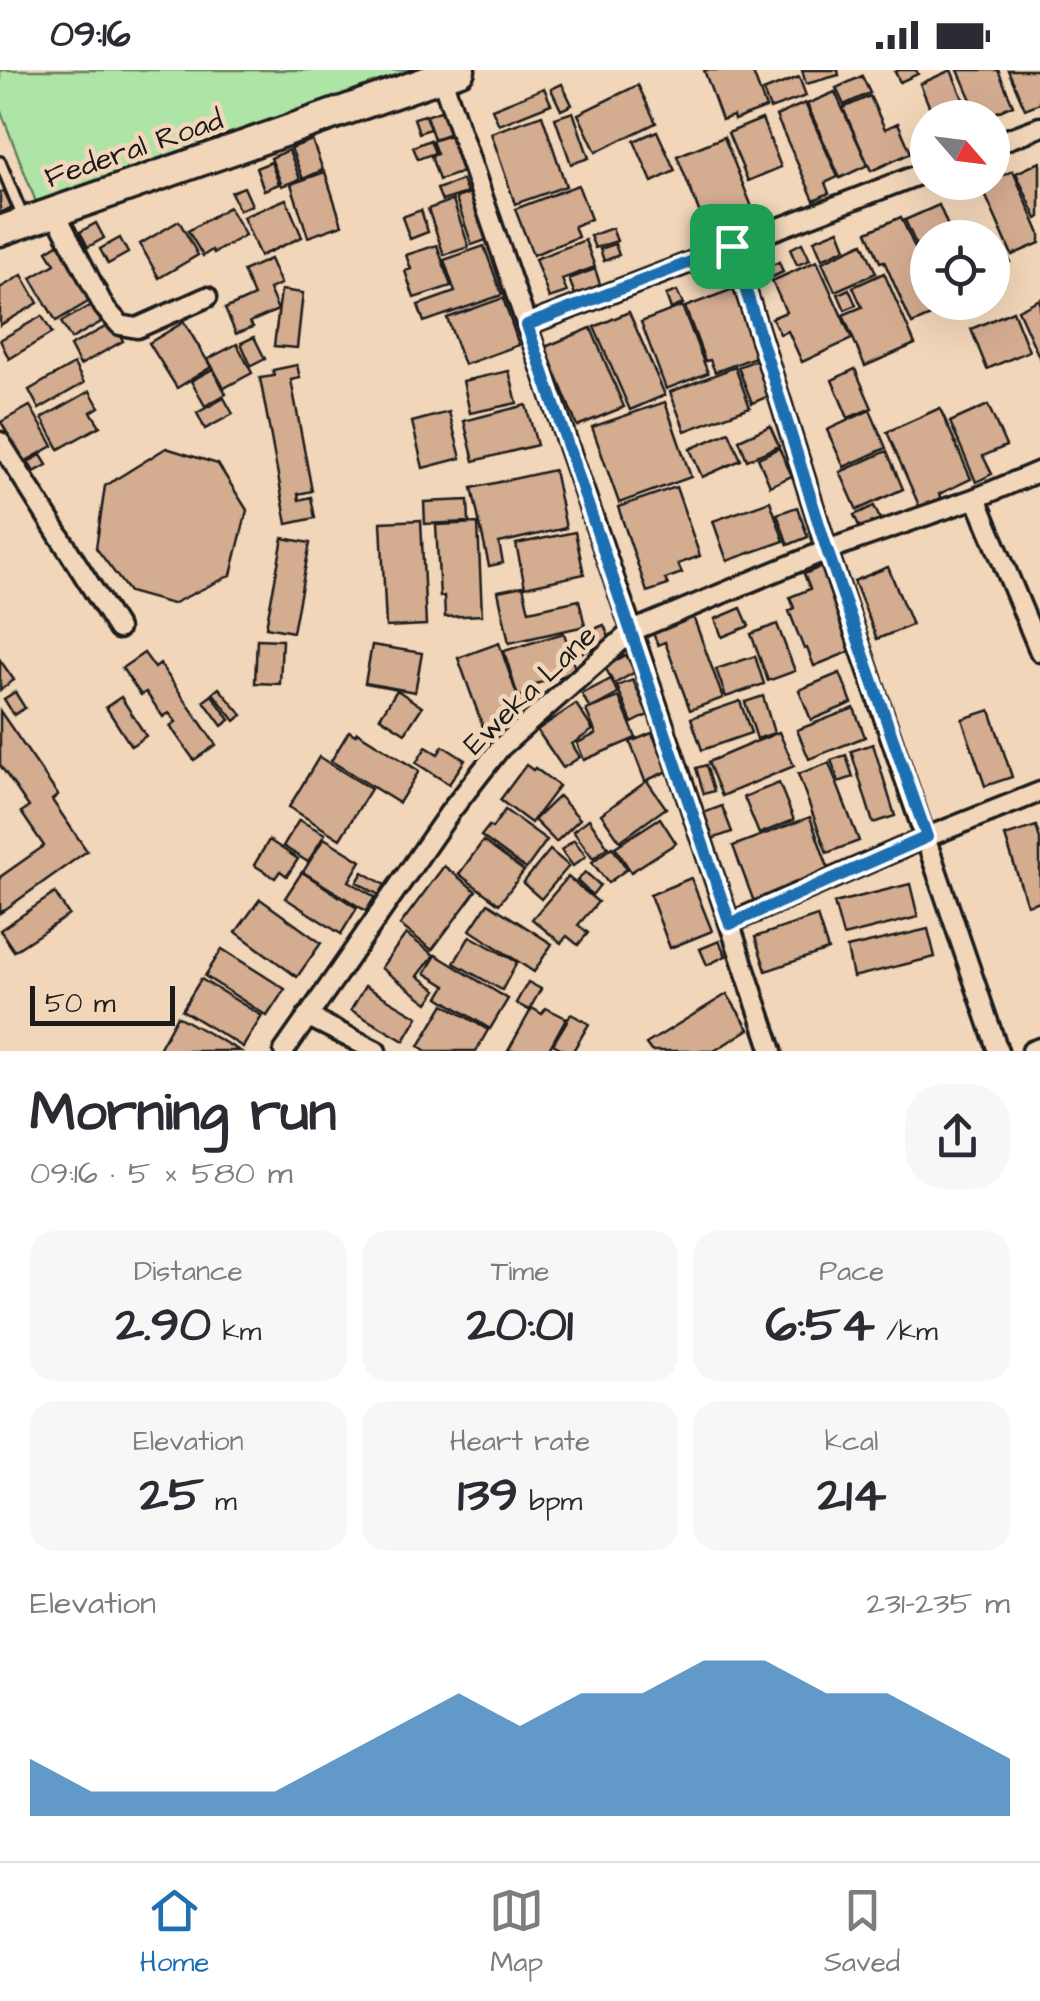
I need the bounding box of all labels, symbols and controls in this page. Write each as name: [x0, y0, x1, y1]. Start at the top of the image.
text: 09:16: [50, 9, 131, 61]
street label: Federal Road: [39, 99, 229, 199]
north arrow: [910, 100, 1010, 200]
map controls: [910, 100, 1010, 320]
pin: [690, 204, 775, 289]
icon: arrive: [705, 219, 760, 274]
button: locate: [910, 220, 1010, 320]
street label: Eweka Lane: [454, 615, 606, 765]
scale bar: [30, 981, 175, 1026]
text: 50 m: [45, 984, 116, 1023]
text: Morning run: [30, 1075, 336, 1151]
button: share: [905, 1084, 1010, 1189]
text: 09:16 · 5 × 580 m: [30, 1151, 293, 1196]
text: Distance: [134, 1252, 243, 1291]
text: Time: [491, 1252, 549, 1291]
text: Pace: [819, 1252, 884, 1291]
text: 2.90: [115, 1291, 211, 1360]
text: 20:01: [467, 1291, 573, 1360]
text: 6:54: [766, 1291, 875, 1360]
text: km: [211, 1312, 261, 1351]
text: /km: [875, 1312, 938, 1351]
text: Elevation: [133, 1422, 243, 1461]
text: Heart rate: [450, 1422, 590, 1461]
text: kcal: [825, 1422, 878, 1461]
text: 25: [140, 1461, 204, 1530]
text: 139: [458, 1461, 518, 1530]
text: 214: [817, 1461, 886, 1530]
text: m: [204, 1482, 237, 1521]
text: bpm: [518, 1482, 582, 1521]
text: Elevation: [30, 1581, 156, 1626]
text: 231–235 m: [866, 1581, 1010, 1626]
tab: Home: [140, 1883, 210, 1982]
tab: Map: [489, 1883, 544, 1982]
tab: Saved: [824, 1883, 900, 1982]

